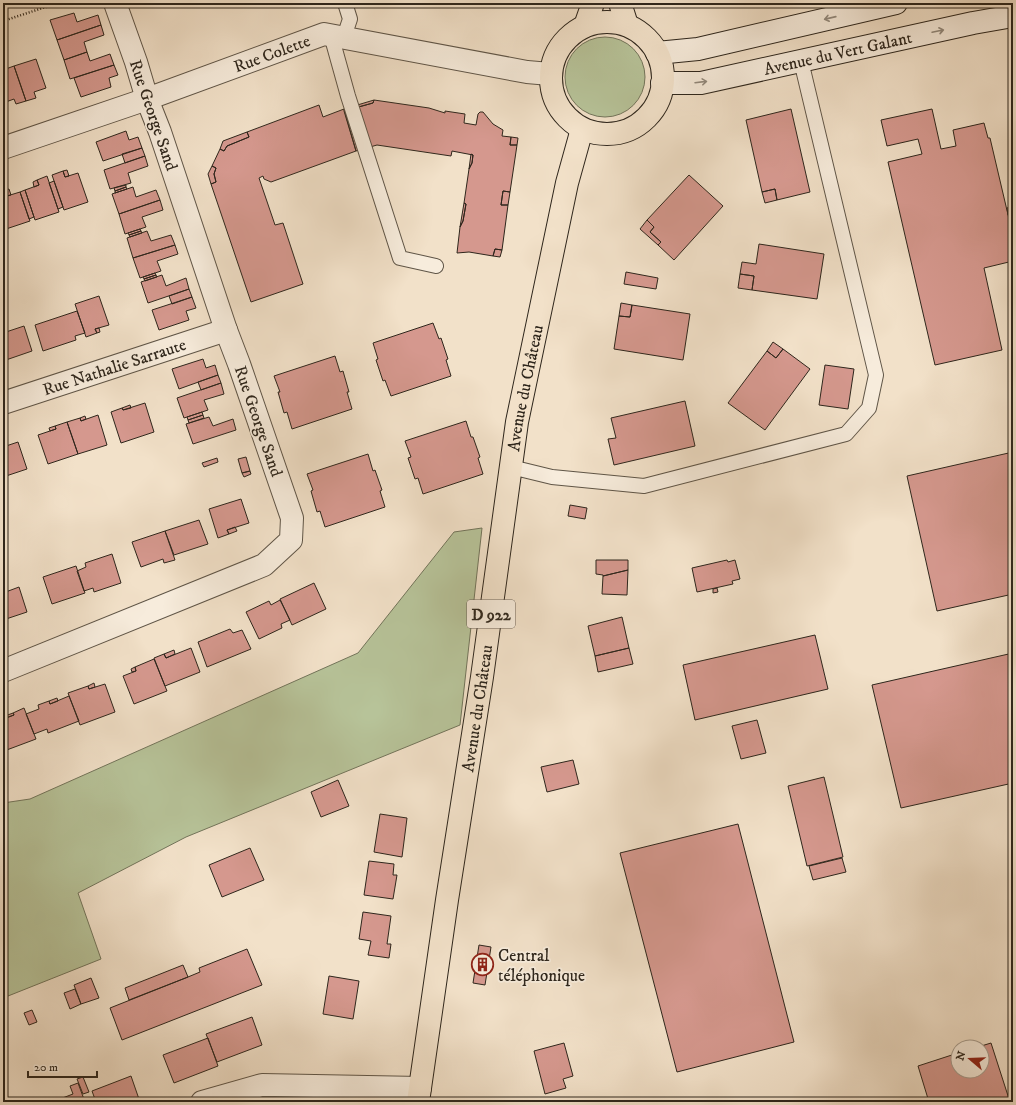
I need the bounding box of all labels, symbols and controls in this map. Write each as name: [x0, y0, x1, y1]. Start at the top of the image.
one-way arrow: [824, 15, 837, 23]
one-way arrow: [931, 26, 944, 34]
street label: Avenue du Vert Galant: [762, 27, 915, 81]
street label: Rue Colette: [231, 30, 313, 78]
street label: Rue George Sand: [124, 57, 183, 174]
one-way arrow: [694, 78, 707, 86]
street label: Avenue du Château: [503, 323, 549, 453]
street label: Rue Nathalie Sarraute: [40, 334, 189, 401]
street label: Rue George Sand: [229, 363, 288, 480]
road number: D 922: [467, 600, 515, 628]
street label: Avenue du Château: [457, 644, 498, 774]
place label: Central téléphonique: [498, 945, 585, 987]
building icon: Central téléphonique: [469, 952, 495, 978]
north arrow: [950, 1039, 990, 1079]
text: N: [953, 1050, 970, 1063]
scale bar: [28, 1053, 97, 1079]
text: 20 m: [34, 1060, 58, 1075]

